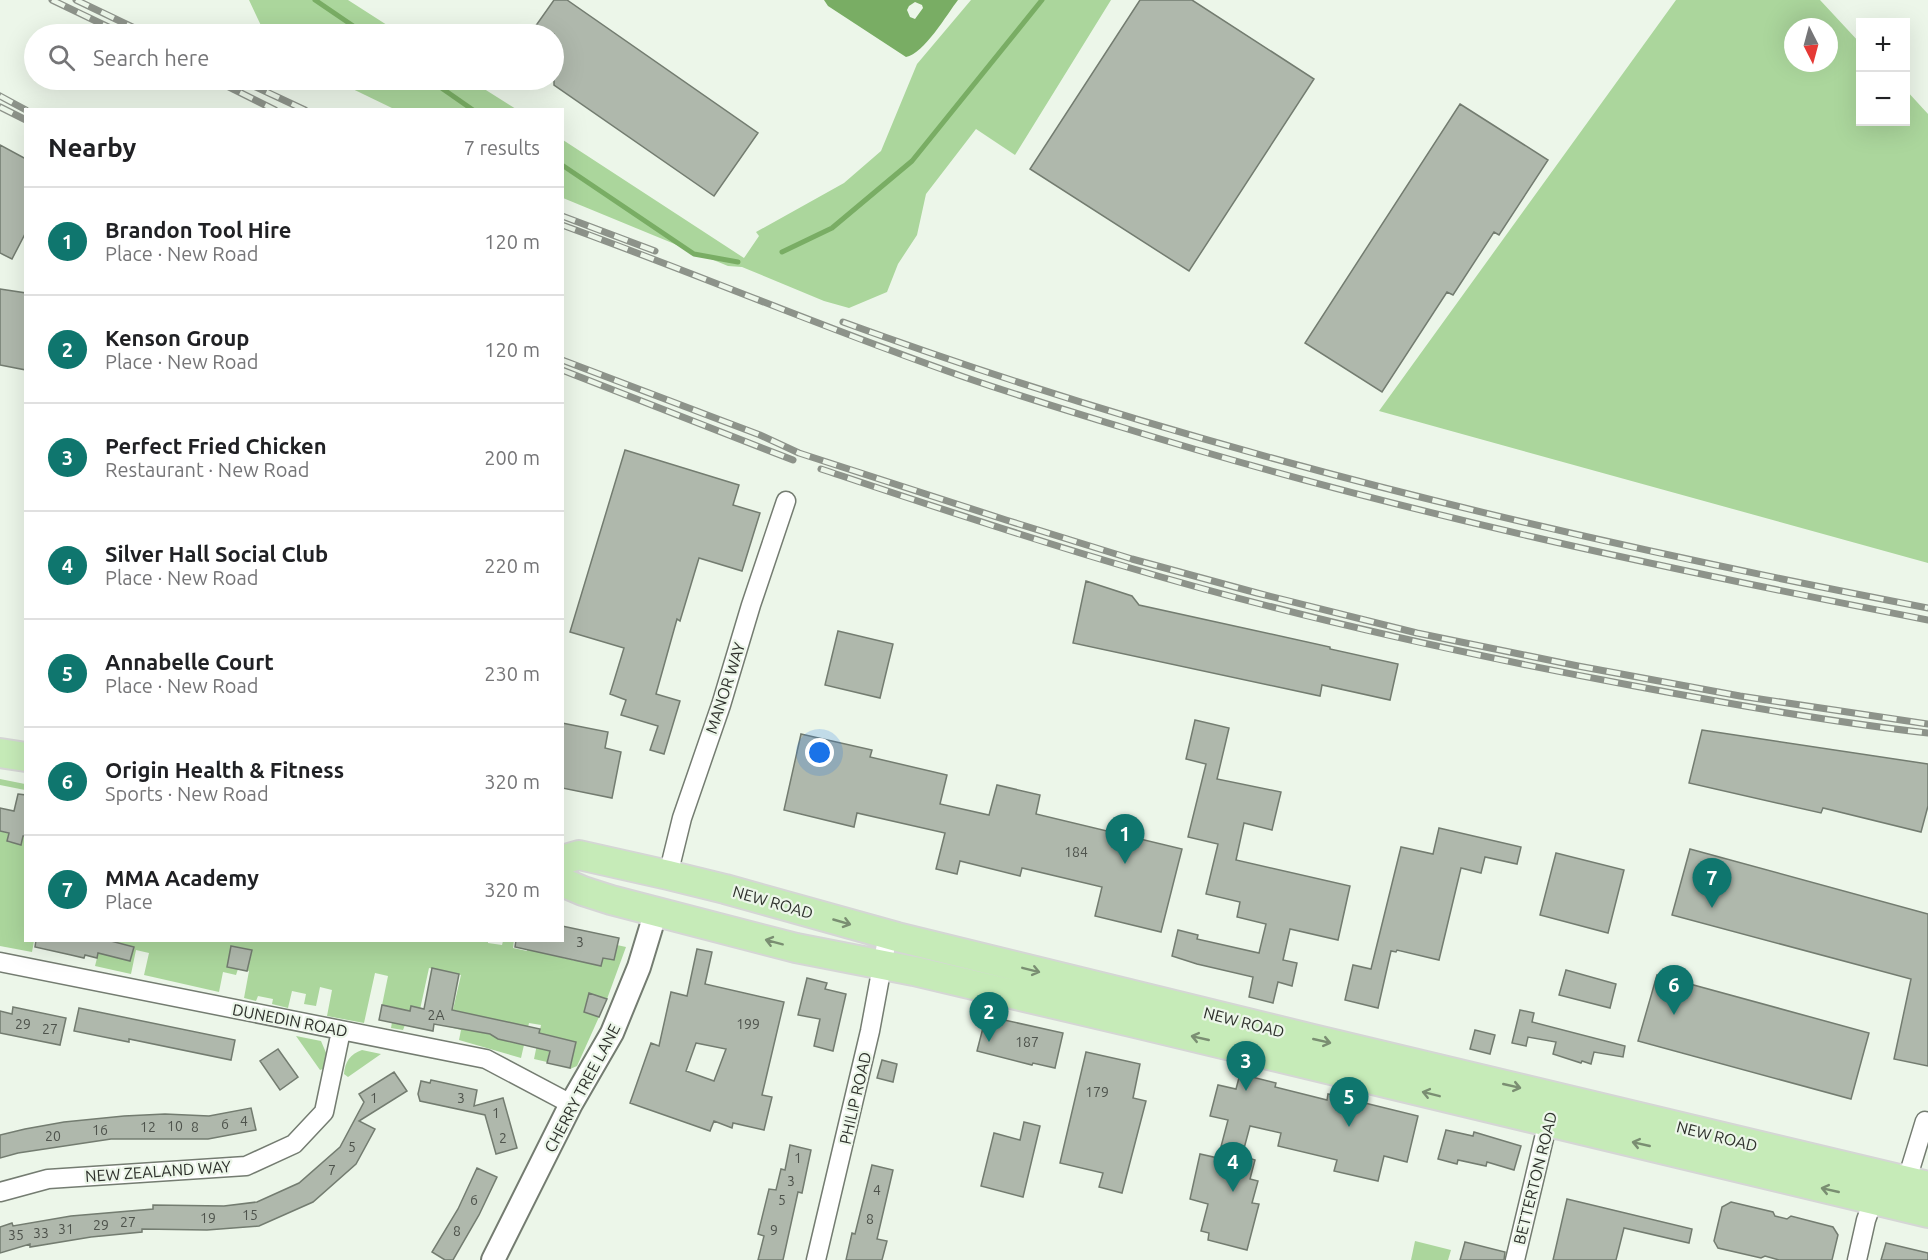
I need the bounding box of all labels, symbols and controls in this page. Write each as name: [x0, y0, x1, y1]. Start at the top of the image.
north arrow: [1784, 18, 1838, 72]
map controls: [1856, 18, 1910, 126]
button: +: [1856, 18, 1910, 72]
search box: [24, 24, 564, 90]
icon: search: [45, 41, 78, 74]
text: Search here: [93, 45, 209, 70]
button: −: [1856, 72, 1910, 126]
text: Nearby: [48, 133, 136, 162]
text: 7 results: [464, 136, 540, 159]
text: Brandon Tool Hire: [105, 217, 291, 242]
text: 1: [62, 230, 73, 253]
text: 120 m: [484, 230, 540, 253]
text: Place · New Road: [105, 242, 258, 265]
text: Kenson Group: [105, 325, 250, 350]
text: 2: [62, 338, 73, 361]
text: 120 m: [484, 338, 540, 361]
text: Place · New Road: [105, 350, 258, 373]
text: Perfect Fried Chicken: [105, 433, 327, 458]
text: 3: [62, 446, 73, 469]
text: 200 m: [484, 446, 540, 469]
text: Restaurant · New Road: [105, 458, 309, 481]
text: Silver Hall Social Club: [105, 541, 328, 566]
text: 4: [62, 554, 73, 577]
text: 220 m: [484, 554, 540, 577]
text: Place · New Road: [105, 566, 258, 589]
street label: MANOR WAY: [702, 639, 748, 736]
text: Annabelle Court: [105, 649, 274, 674]
text: 5: [62, 662, 73, 685]
text: 230 m: [484, 662, 540, 685]
text: Place · New Road: [105, 674, 258, 697]
your location: [805, 738, 834, 767]
text: Origin Health & Fitness: [105, 757, 344, 782]
text: 6: [62, 770, 73, 793]
text: 320 m: [484, 770, 540, 793]
text: Sports · New Road: [105, 782, 269, 805]
pin: 1: [1106, 814, 1144, 864]
house number: 184: [1064, 844, 1088, 860]
pin: 7: [1692, 858, 1732, 908]
text: MMA Academy: [105, 865, 259, 890]
text: 7: [62, 878, 73, 901]
text: 320 m: [484, 878, 540, 901]
street label: NEW ROAD: [731, 882, 815, 922]
text: Place: [105, 890, 153, 913]
one-way arrow: [832, 917, 851, 928]
house number: 3: [576, 934, 584, 950]
one-way arrow: [765, 936, 784, 948]
one-way arrow: [1021, 964, 1040, 976]
pin: 6: [1654, 966, 1694, 1015]
pin: 2: [970, 992, 1008, 1042]
street label: DUNEDIN ROAD: [231, 1000, 349, 1040]
street label: NEW ROAD: [1202, 1003, 1286, 1041]
house number: 2A: [428, 1007, 445, 1023]
house number: 29: [15, 1016, 31, 1032]
house number: 199: [736, 1016, 760, 1032]
house number: 27: [42, 1021, 58, 1037]
street label: CHERRY TREE LANE: [541, 1021, 623, 1155]
one-way arrow: [1191, 1032, 1210, 1044]
house number: 187: [1015, 1034, 1039, 1050]
one-way arrow: [1312, 1036, 1331, 1048]
pin: 3: [1226, 1042, 1266, 1091]
street label: PHILIP ROAD: [836, 1050, 874, 1146]
pin: 5: [1330, 1078, 1368, 1127]
one-way arrow: [1502, 1081, 1521, 1093]
house number: 179: [1085, 1084, 1109, 1100]
one-way arrow: [1421, 1087, 1440, 1099]
house number: 1: [370, 1090, 378, 1106]
house number: 3: [457, 1090, 465, 1106]
house number: 1: [492, 1105, 500, 1121]
street label: BETTERTON ROAD: [1510, 1110, 1560, 1246]
house number: 4: [240, 1113, 248, 1129]
house number: 6: [221, 1116, 229, 1132]
street label: NEW ROAD: [1675, 1117, 1759, 1155]
house number: 10: [167, 1118, 183, 1134]
house number: 12: [140, 1119, 156, 1135]
house number: 8: [191, 1119, 199, 1135]
house number: 16: [92, 1122, 108, 1138]
house number: 20: [45, 1128, 61, 1144]
house number: 2: [499, 1130, 507, 1146]
one-way arrow: [1631, 1138, 1650, 1150]
house number: 5: [348, 1139, 356, 1155]
pin: 4: [1214, 1142, 1252, 1192]
house number: 1: [794, 1150, 802, 1166]
street label: NEW ZEALAND WAY: [85, 1157, 232, 1185]
house number: 7: [328, 1162, 336, 1178]
house number: 3: [787, 1173, 795, 1189]
house number: 4: [873, 1182, 881, 1198]
one-way arrow: [1821, 1183, 1840, 1195]
house number: 6: [470, 1192, 478, 1208]
house number: 5: [778, 1192, 786, 1208]
house number: 15: [242, 1207, 258, 1223]
house number: 19: [200, 1210, 216, 1226]
house number: 8: [866, 1211, 874, 1227]
house number: 27: [120, 1214, 136, 1230]
house number: 29: [93, 1217, 109, 1233]
house number: 31: [58, 1221, 74, 1237]
house number: 9: [770, 1222, 778, 1238]
house number: 8: [453, 1223, 461, 1239]
house number: 33: [33, 1225, 49, 1241]
house number: 35: [8, 1227, 24, 1243]

